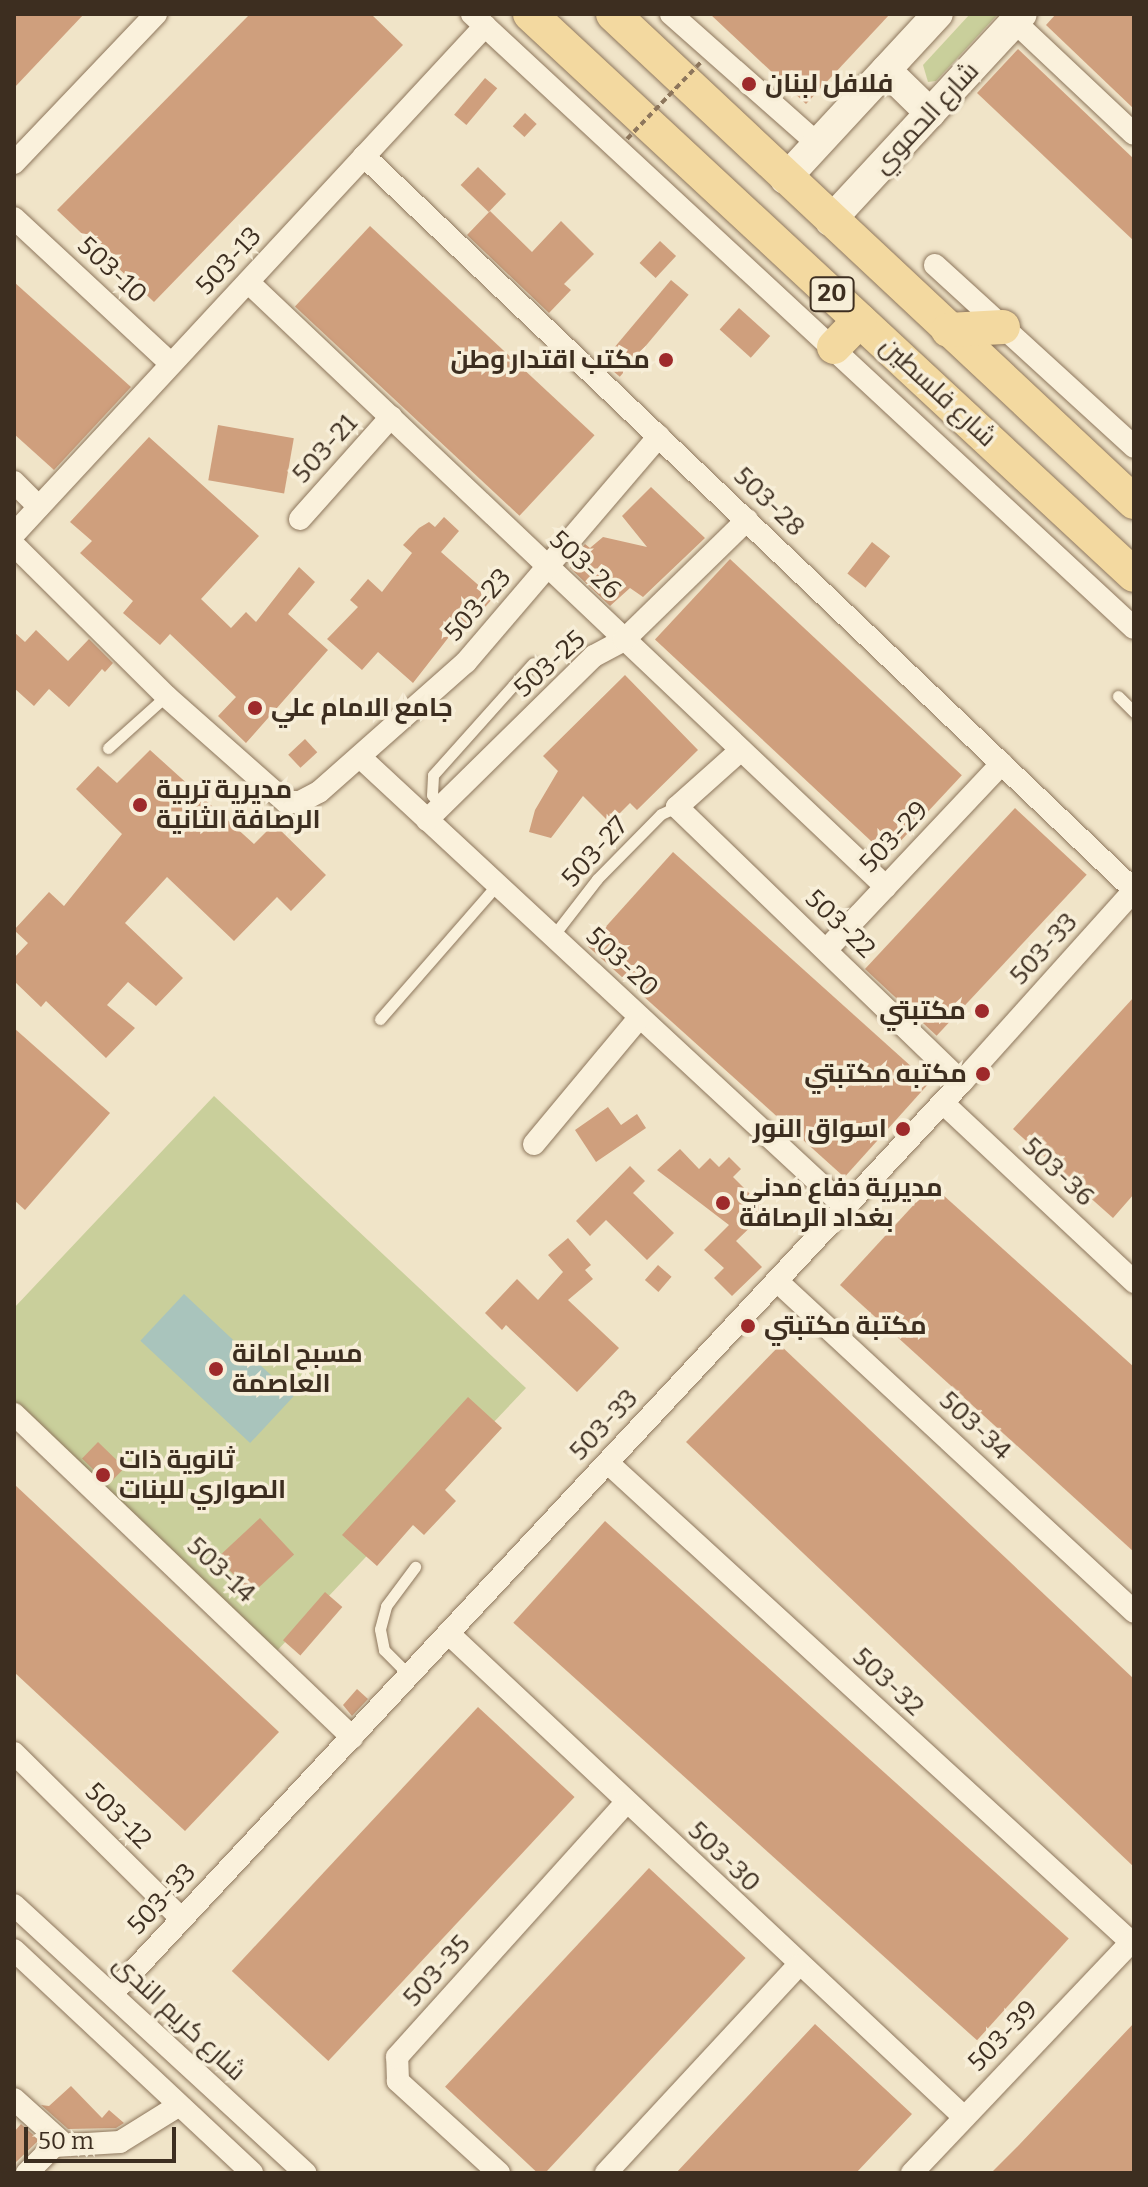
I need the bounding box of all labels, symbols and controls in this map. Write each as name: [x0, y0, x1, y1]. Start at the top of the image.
street label: شارع الحموي: [866, 56, 986, 180]
place label: فلافل لبنان: [765, 68, 893, 100]
marker: فلافل لبنان: [740, 75, 758, 93]
street label: 503-13: [190, 221, 268, 301]
street label: 503-10: [71, 230, 153, 310]
road number: 20: [808, 274, 856, 314]
street label: شارع فلسطين: [874, 330, 1002, 454]
place label: مكتب اقتدار وطن: [451, 344, 650, 376]
marker: مكتب اقتدار وطن: [657, 351, 675, 369]
street label: 503-21: [286, 408, 364, 490]
street label: 503-28: [727, 461, 811, 543]
street label: 503-26: [543, 524, 627, 606]
street label: 503-23: [438, 562, 518, 648]
street label: 503-25: [508, 624, 592, 704]
place label: جامع الامام علي: [271, 692, 453, 724]
marker: جامع الامام علي: [246, 699, 264, 717]
place label: مديرية تربية الرصافة الثانية: [156, 774, 321, 836]
street label: 503-29: [853, 795, 935, 879]
marker: مديرية تربية الرصافة الثانية: [131, 796, 149, 814]
street label: 503-27: [555, 810, 635, 894]
street label: 503-22: [799, 883, 881, 965]
street label: 503-33: [1004, 907, 1084, 991]
street label: 503-20: [579, 921, 665, 1003]
place label: مكتبتي: [879, 995, 966, 1027]
marker: مكتبتي: [973, 1002, 991, 1020]
place label: مكتبه مكتبتي: [804, 1058, 967, 1090]
marker: مكتبه مكتبتي: [974, 1065, 992, 1083]
place label: اسواق النور: [753, 1113, 887, 1145]
marker: اسواق النور: [894, 1120, 912, 1138]
street label: 503-36: [1016, 1131, 1100, 1213]
place label: مديرية دفاع مدني بغداد الرصافة: [739, 1172, 943, 1234]
marker: مديرية دفاع مدني بغداد الرصافة: [714, 1194, 732, 1212]
place label: مكتبة مكتبتي: [764, 1310, 927, 1342]
marker: مكتبة مكتبتي: [739, 1317, 757, 1335]
place label: مسبح امانة العاصمة: [232, 1338, 363, 1400]
marker: مسبح امانة العاصمة: [207, 1360, 225, 1378]
street label: 503-33: [563, 1383, 645, 1467]
street label: 503-34: [933, 1385, 1017, 1467]
place label: ثانوية ذات الصواري للبنات: [119, 1444, 286, 1506]
marker: ثانوية ذات الصواري للبنات: [94, 1466, 112, 1484]
street label: 503-14: [180, 1531, 262, 1609]
street label: 503-32: [846, 1641, 930, 1723]
street label: 503-12: [78, 1776, 158, 1856]
street label: 503-30: [681, 1815, 767, 1899]
street label: 503-33: [121, 1857, 203, 1941]
street label: 503-35: [397, 1929, 477, 2013]
street label: شارع كريم الندى: [106, 1949, 252, 2087]
street label: 503-39: [962, 1994, 1044, 2078]
scale bar: [28, 2111, 180, 2161]
text: 50 m: [38, 2127, 94, 2155]

